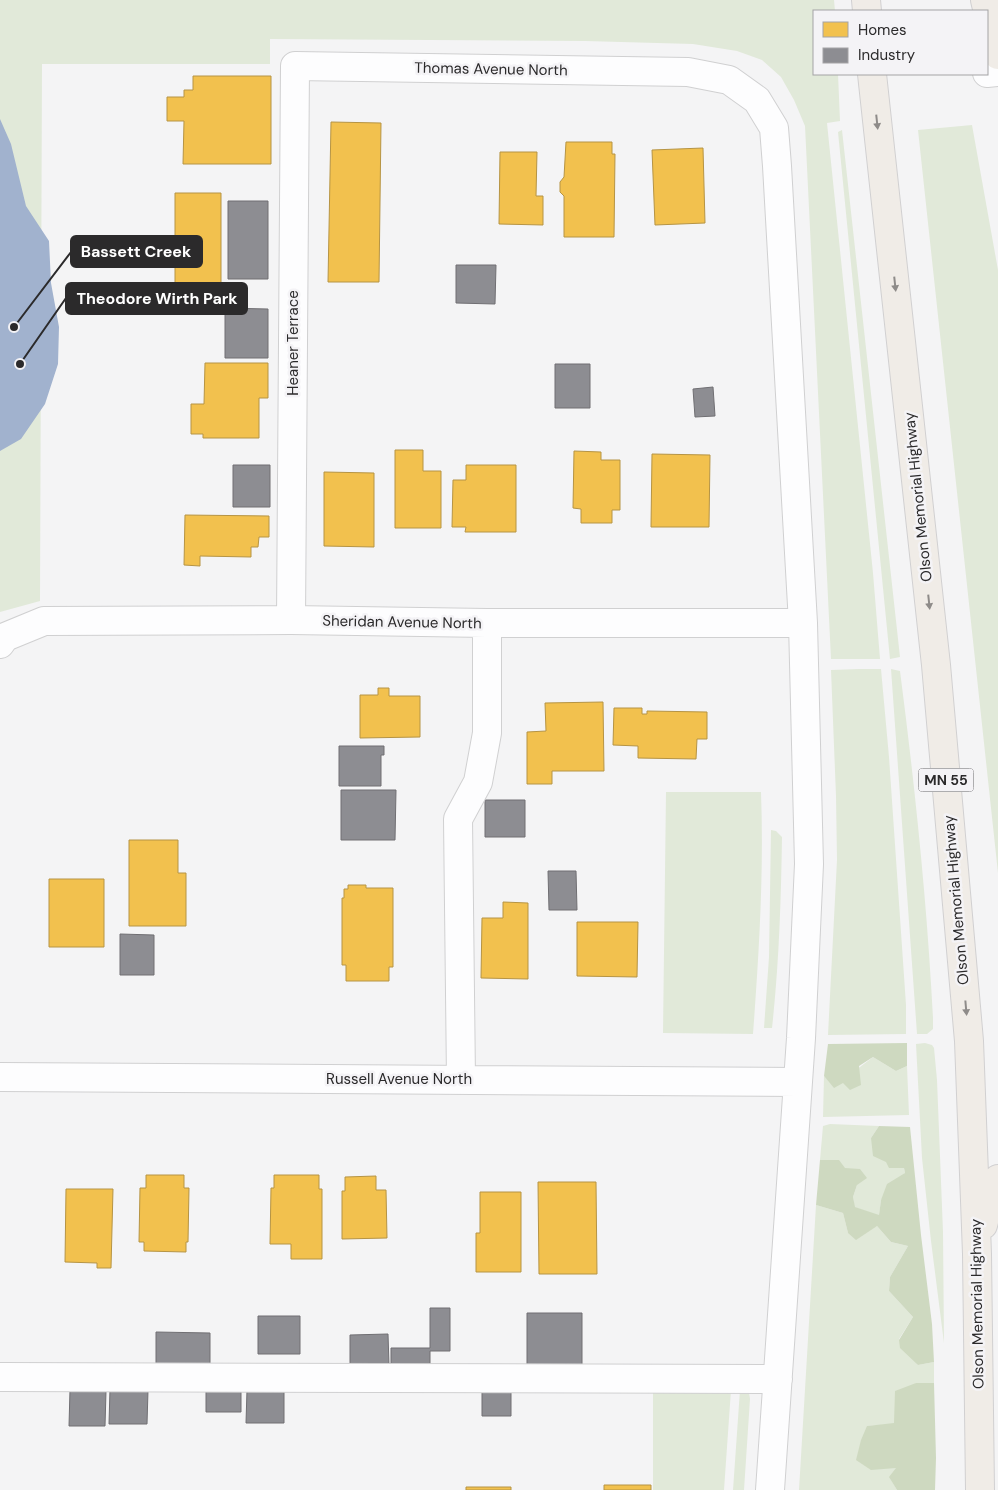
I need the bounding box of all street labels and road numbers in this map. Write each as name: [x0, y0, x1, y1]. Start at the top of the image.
street label: Thomas Avenue North: [414, 58, 568, 80]
street label: Heaner Terrace: [283, 290, 303, 396]
street label: Olson Memorial Highway: [899, 411, 937, 583]
street label: Sheridan Avenue North: [322, 611, 482, 633]
road number: MN 55: [918, 768, 974, 792]
street label: Olson Memorial Highway: [939, 814, 973, 986]
street label: Russell Avenue North: [326, 1069, 472, 1089]
street label: Olson Memorial Highway: [966, 1218, 988, 1389]

